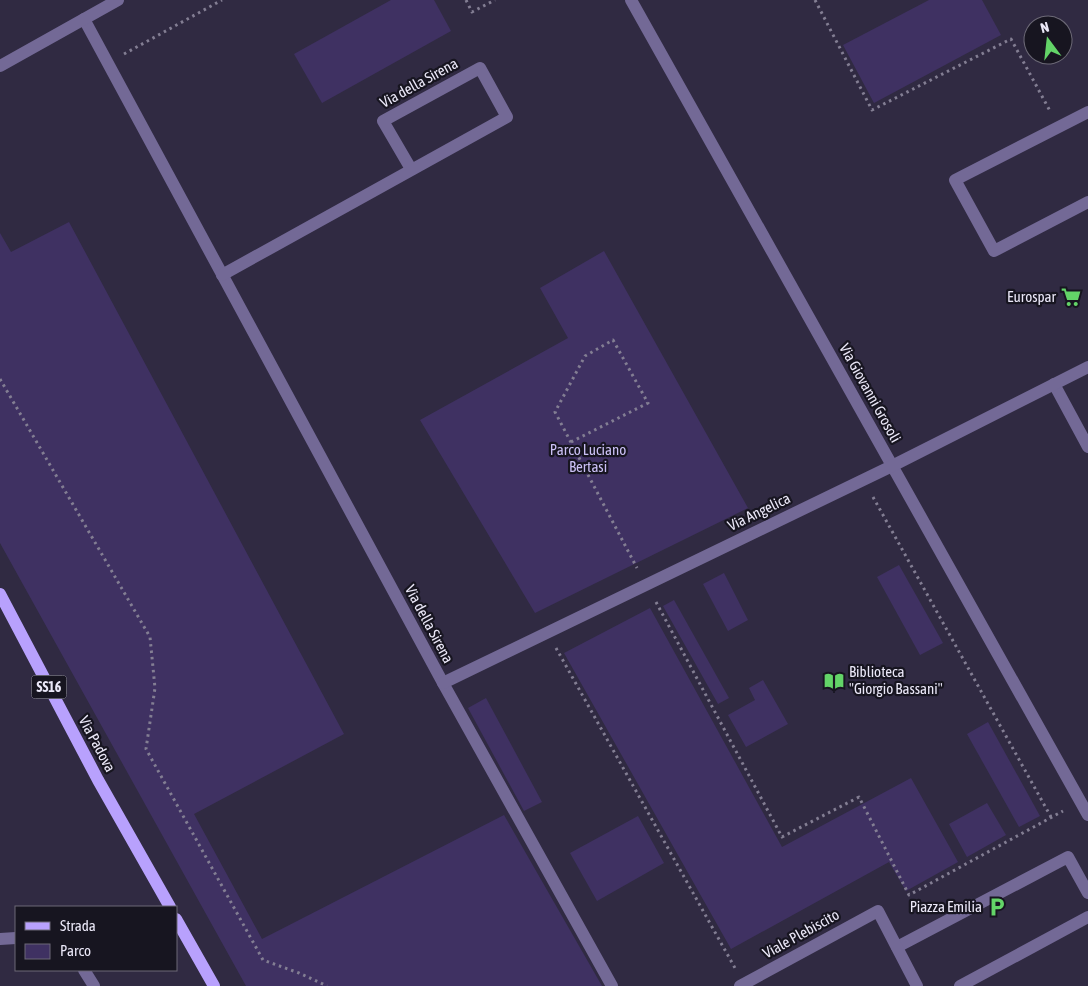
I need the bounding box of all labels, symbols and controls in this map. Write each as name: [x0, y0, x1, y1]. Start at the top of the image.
north arrow: [1023, 15, 1073, 65]
text: N: [1039, 19, 1051, 36]
street label: Via della Sirena: [377, 54, 460, 111]
supermarket icon: Eurospar: [1060, 286, 1082, 308]
place label: Eurospar: [1007, 288, 1057, 305]
street label: Via Giovanni Grosoli: [836, 340, 905, 445]
park label: Parco Luciano Bertasi: [550, 441, 626, 475]
street label: Via Angelica: [725, 489, 793, 534]
street label: Via della Sirena: [402, 582, 457, 666]
place label: Biblioteca "Giorgio Bassani": [849, 663, 943, 697]
library icon: Biblioteca "Giorgio Bassani": [823, 670, 845, 692]
road number: SS16: [32, 676, 66, 699]
street label: Via Padova: [76, 713, 119, 775]
parking icon: Piazza Emilia: [986, 896, 1008, 918]
place label: Piazza Emilia: [910, 898, 982, 915]
legend: [15, 906, 178, 971]
street label: Viale Plebiscito: [760, 906, 842, 961]
text: Strada: [60, 917, 96, 934]
text: Parco: [60, 942, 91, 959]

